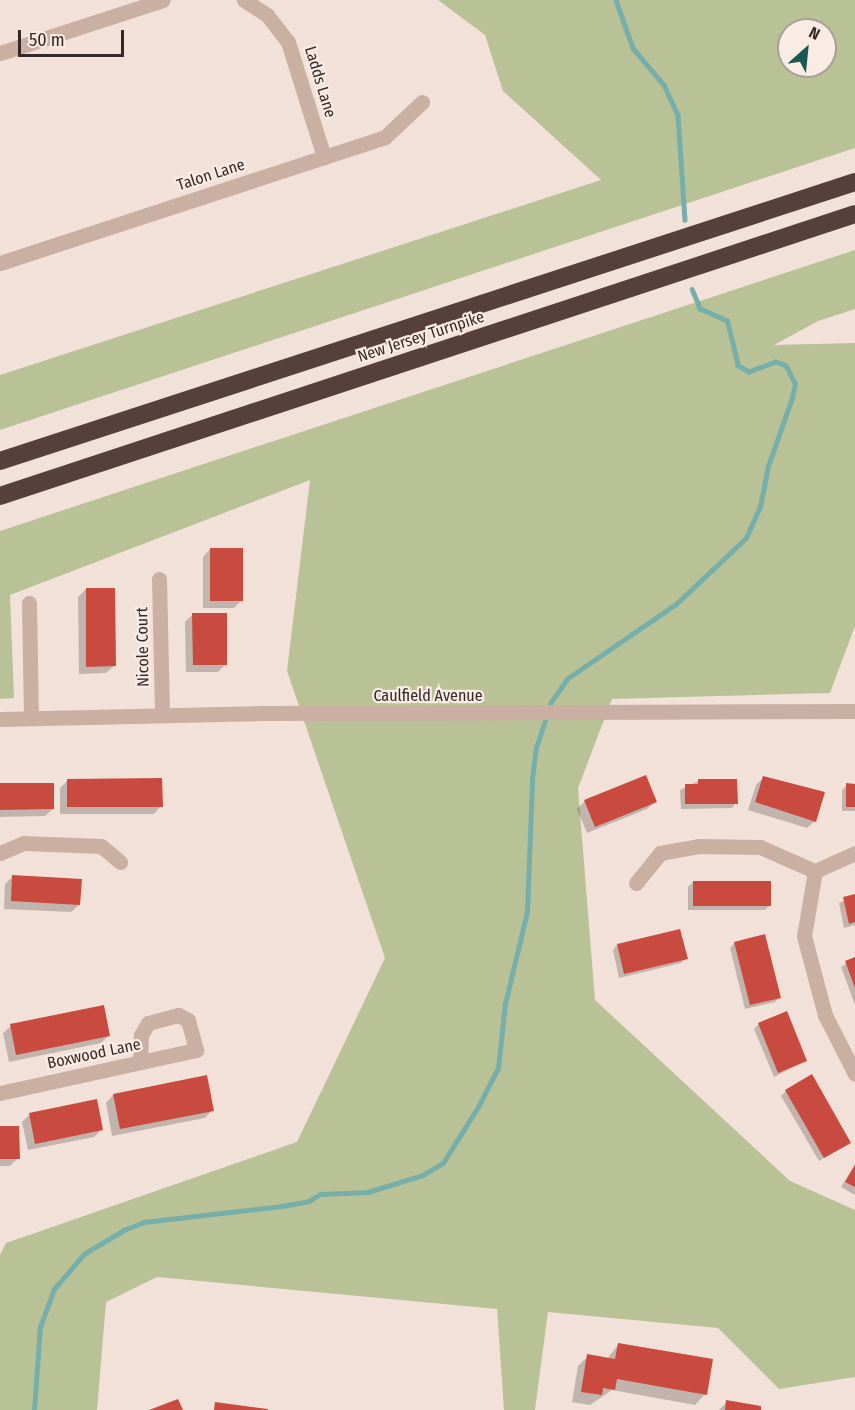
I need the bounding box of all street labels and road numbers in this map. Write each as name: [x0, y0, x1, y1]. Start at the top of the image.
street label: Ladds Lane: [300, 44, 340, 120]
street label: Talon Lane: [175, 155, 247, 195]
street label: New Jersey Turnpike: [355, 307, 487, 367]
street label: Nicole Court: [133, 607, 153, 687]
street label: Caulfield Avenue: [373, 686, 483, 706]
street label: Boxwood Lane: [46, 1035, 142, 1073]

